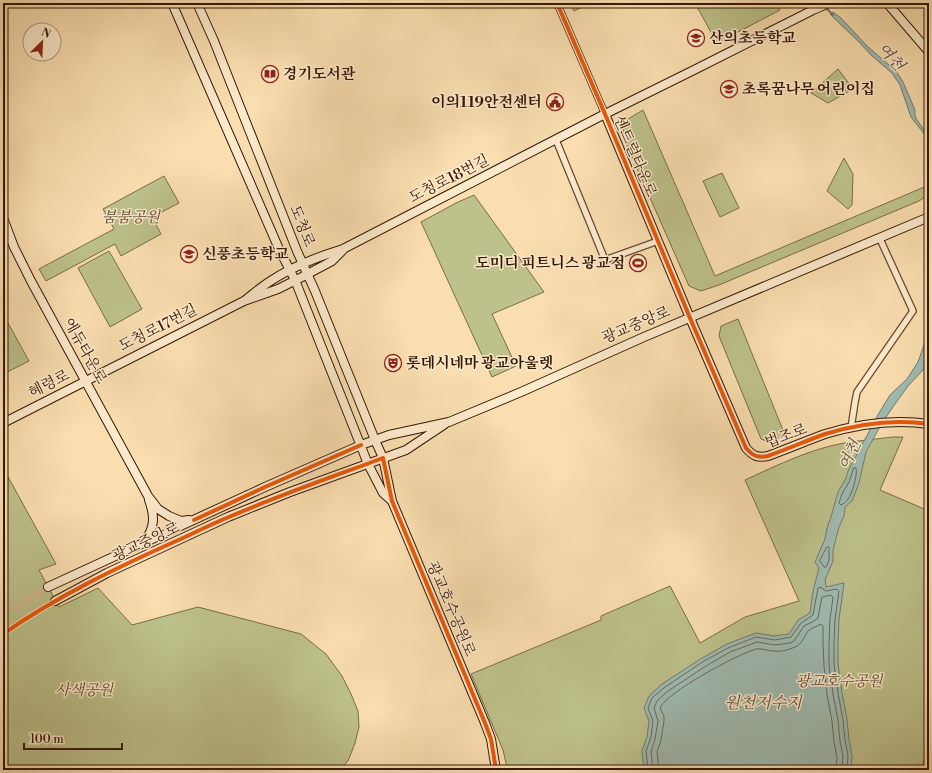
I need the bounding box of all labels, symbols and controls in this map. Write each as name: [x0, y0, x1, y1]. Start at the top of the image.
north arrow: [22, 22, 62, 62]
text: N: [39, 26, 53, 42]
school or university icon: 산의초등학교: [686, 28, 706, 48]
place label: 산의초등학교: [709, 29, 796, 48]
water label: 여천: [873, 39, 910, 76]
library icon: 경기도서관: [260, 64, 280, 84]
place label: 경기도서관: [283, 65, 356, 84]
school or university icon: 초록꿈나무 어린이집: [719, 79, 739, 99]
place label: 초록꿈나무 어린이집: [742, 80, 875, 99]
public building icon: 이의119안전센터: [545, 92, 565, 112]
place label: 이의119안전센터: [431, 93, 542, 112]
street label: 센트럴타운로: [609, 112, 661, 200]
street label: 도청로18번길: [406, 151, 492, 207]
street label: 도청로: [285, 202, 319, 250]
park label: 붐붐공원: [102, 208, 161, 227]
school or university icon: 신풍초등학교: [179, 244, 199, 264]
place label: 신풍초등학교: [202, 245, 289, 264]
sports icon: 도미디 피트니스 광교점: [628, 253, 648, 273]
place label: 도미디 피트니스 광교점: [475, 254, 625, 273]
street label: 도청로17번길: [116, 300, 200, 356]
street label: 광교중앙로: [599, 302, 674, 348]
street label: 에듀타운로: [59, 315, 111, 388]
theatre icon: 롯데시네마 광교아울렛: [383, 353, 403, 373]
place label: 롯데시네마 광교아울렛: [406, 354, 553, 373]
street label: 혜령로: [25, 365, 73, 402]
street label: 법조로: [762, 419, 810, 452]
water label: 여천: [835, 435, 866, 473]
street label: 광교중앙로: [109, 518, 183, 566]
street label: 광교호수공원로: [422, 559, 480, 660]
park label: 광교호수공원: [796, 672, 884, 691]
park label: 사색공원: [55, 681, 114, 700]
water label: 원천저수지: [724, 693, 803, 713]
scale bar: [24, 725, 122, 751]
text: 100 m: [30, 732, 64, 747]

